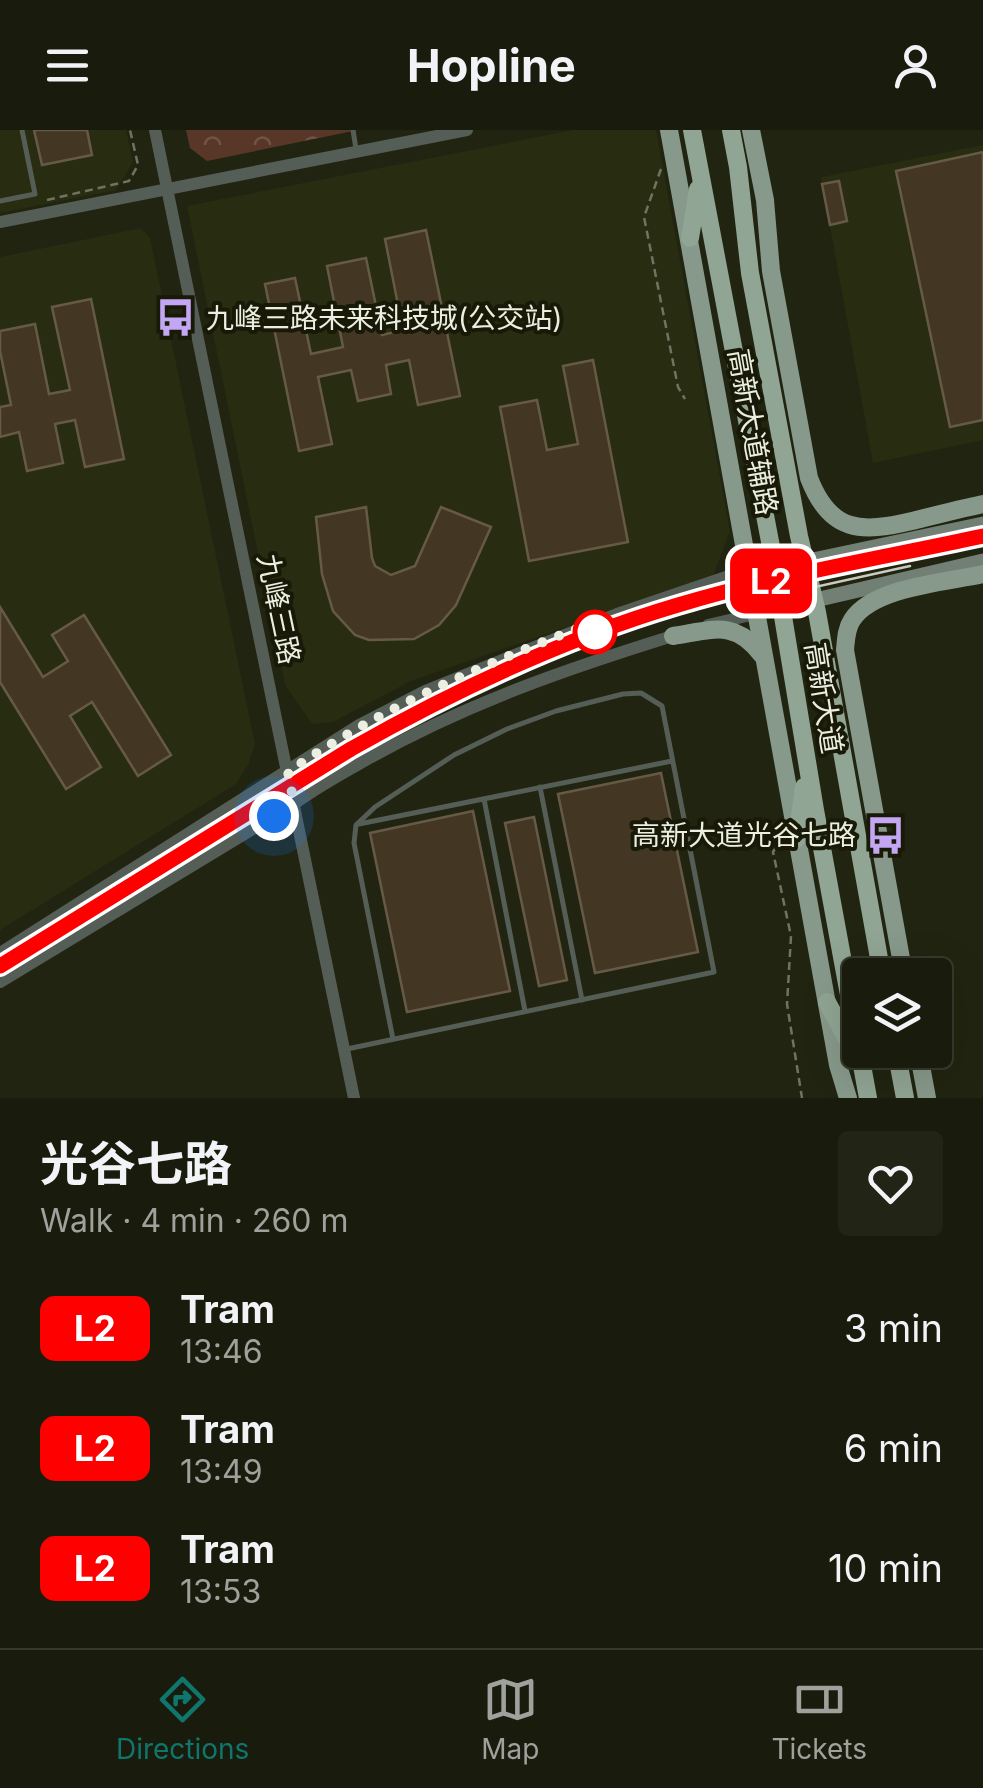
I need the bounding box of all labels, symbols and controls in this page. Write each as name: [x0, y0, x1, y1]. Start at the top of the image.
icon: menu: [40, 38, 95, 93]
text: Hopline: [407, 38, 576, 93]
icon: person: [888, 38, 943, 93]
bus stop icon: 九峰三路未来科技城(公交站): [155, 297, 197, 339]
place label: 九峰三路未来科技城(公交站): [206, 301, 562, 335]
street label: 高新大道辅路: [722, 346, 784, 518]
line badge: L2: [726, 548, 816, 614]
street label: 九峰三路: [251, 551, 307, 667]
text: L2: [750, 560, 792, 602]
unlabelled marker: [574, 611, 616, 653]
street label: 高新大道: [798, 640, 850, 756]
your location: [249, 791, 299, 841]
bus stop icon: 高新大道光谷七路: [865, 814, 907, 856]
place label: 高新大道光谷七路: [632, 818, 856, 852]
map controls: [842, 958, 952, 1068]
button: layers: [842, 958, 952, 1068]
button: heart: [838, 1131, 943, 1236]
text: 光谷七路: [40, 1134, 232, 1193]
text: Walk · 4 min · 260 m: [40, 1201, 349, 1240]
text: Tram: [180, 1286, 275, 1332]
text: 3 min: [844, 1305, 943, 1351]
text: L2: [74, 1307, 116, 1349]
text: 13:46: [180, 1332, 263, 1371]
text: Tram: [180, 1406, 275, 1452]
text: 6 min: [844, 1425, 943, 1471]
text: L2: [74, 1427, 116, 1469]
text: 13:49: [180, 1452, 263, 1491]
text: Tram: [180, 1526, 275, 1572]
text: 10 min: [828, 1545, 943, 1591]
text: L2: [74, 1547, 116, 1589]
text: 13:53: [180, 1572, 261, 1611]
tab: Directions: [116, 1672, 249, 1766]
tab: Map: [481, 1672, 539, 1766]
tab: Tickets: [771, 1672, 867, 1766]

